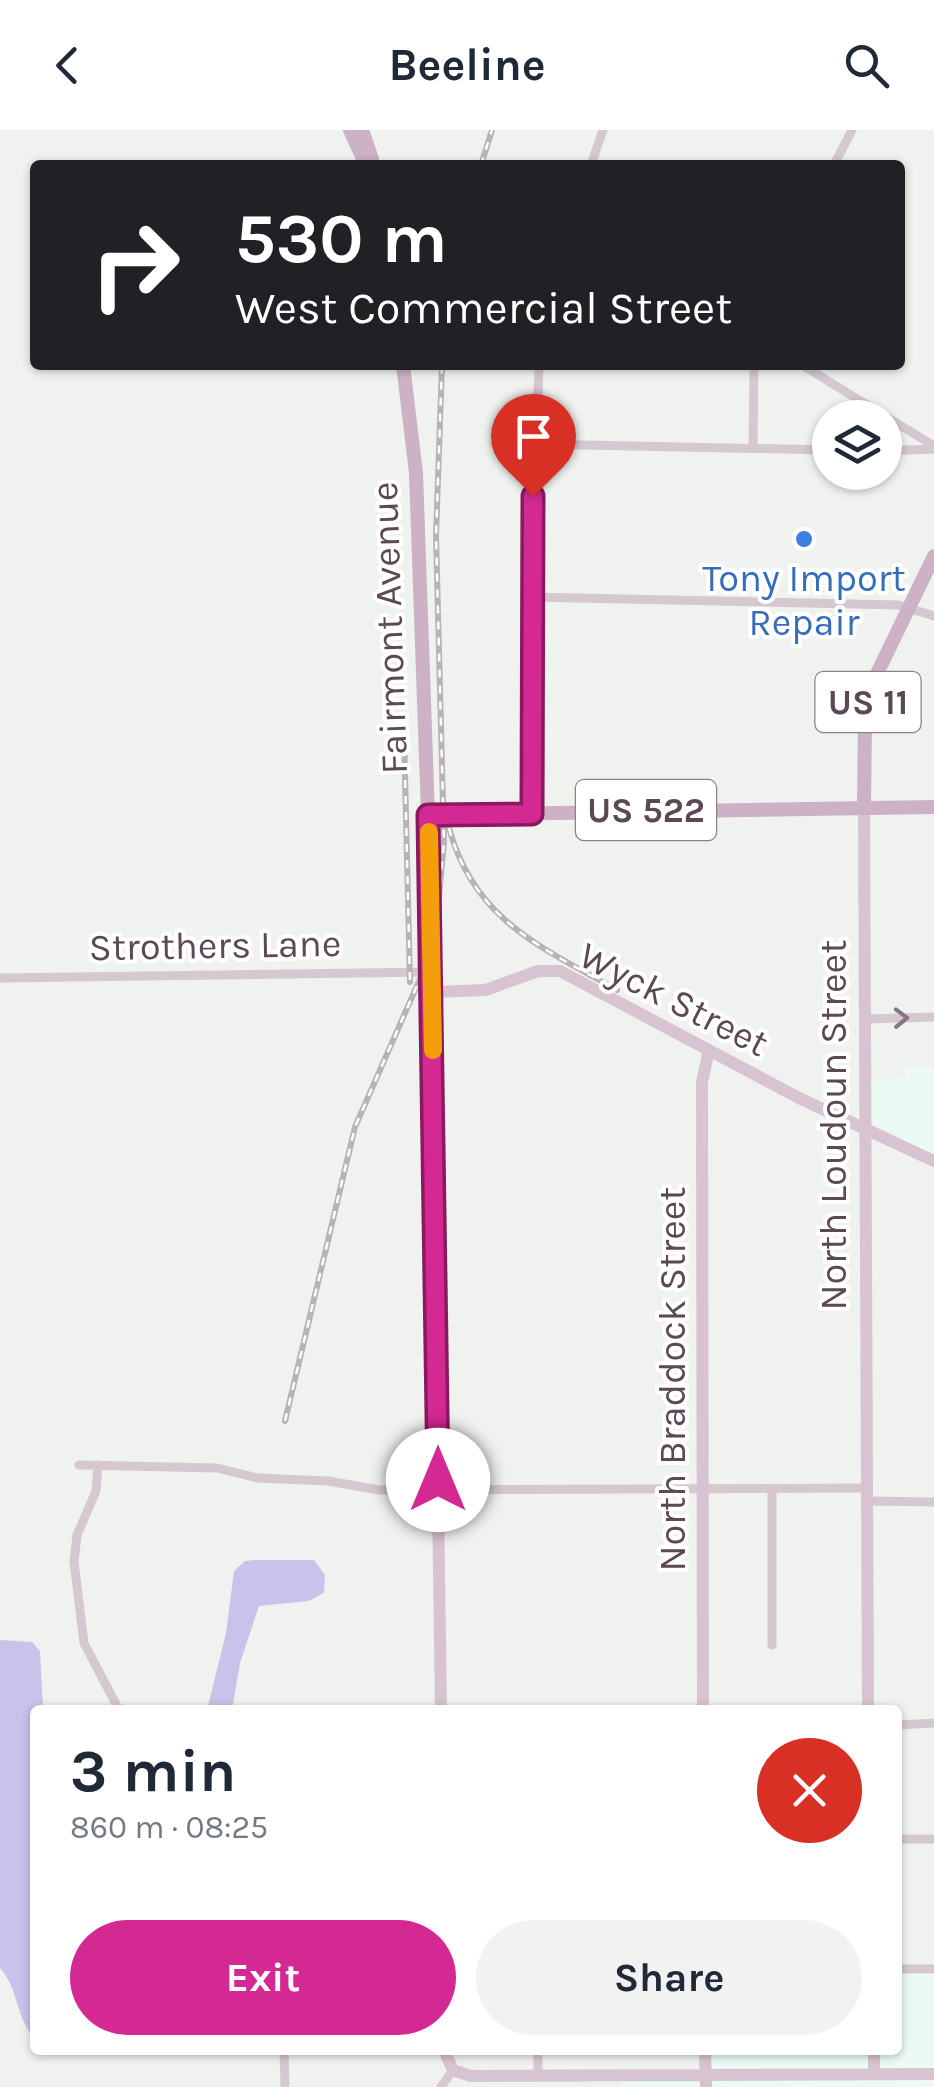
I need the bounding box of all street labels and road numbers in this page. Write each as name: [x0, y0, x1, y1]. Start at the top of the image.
street label: Fairmont Avenue: [362, 481, 417, 775]
road number: US 11: [816, 672, 920, 732]
road number: US 522: [576, 780, 716, 840]
street label: Strothers Lane: [88, 921, 342, 970]
street label: Wyck Street: [572, 933, 776, 1066]
street label: North Loudoun Street: [811, 940, 856, 1310]
street label: North Braddock Street: [650, 1186, 695, 1572]

